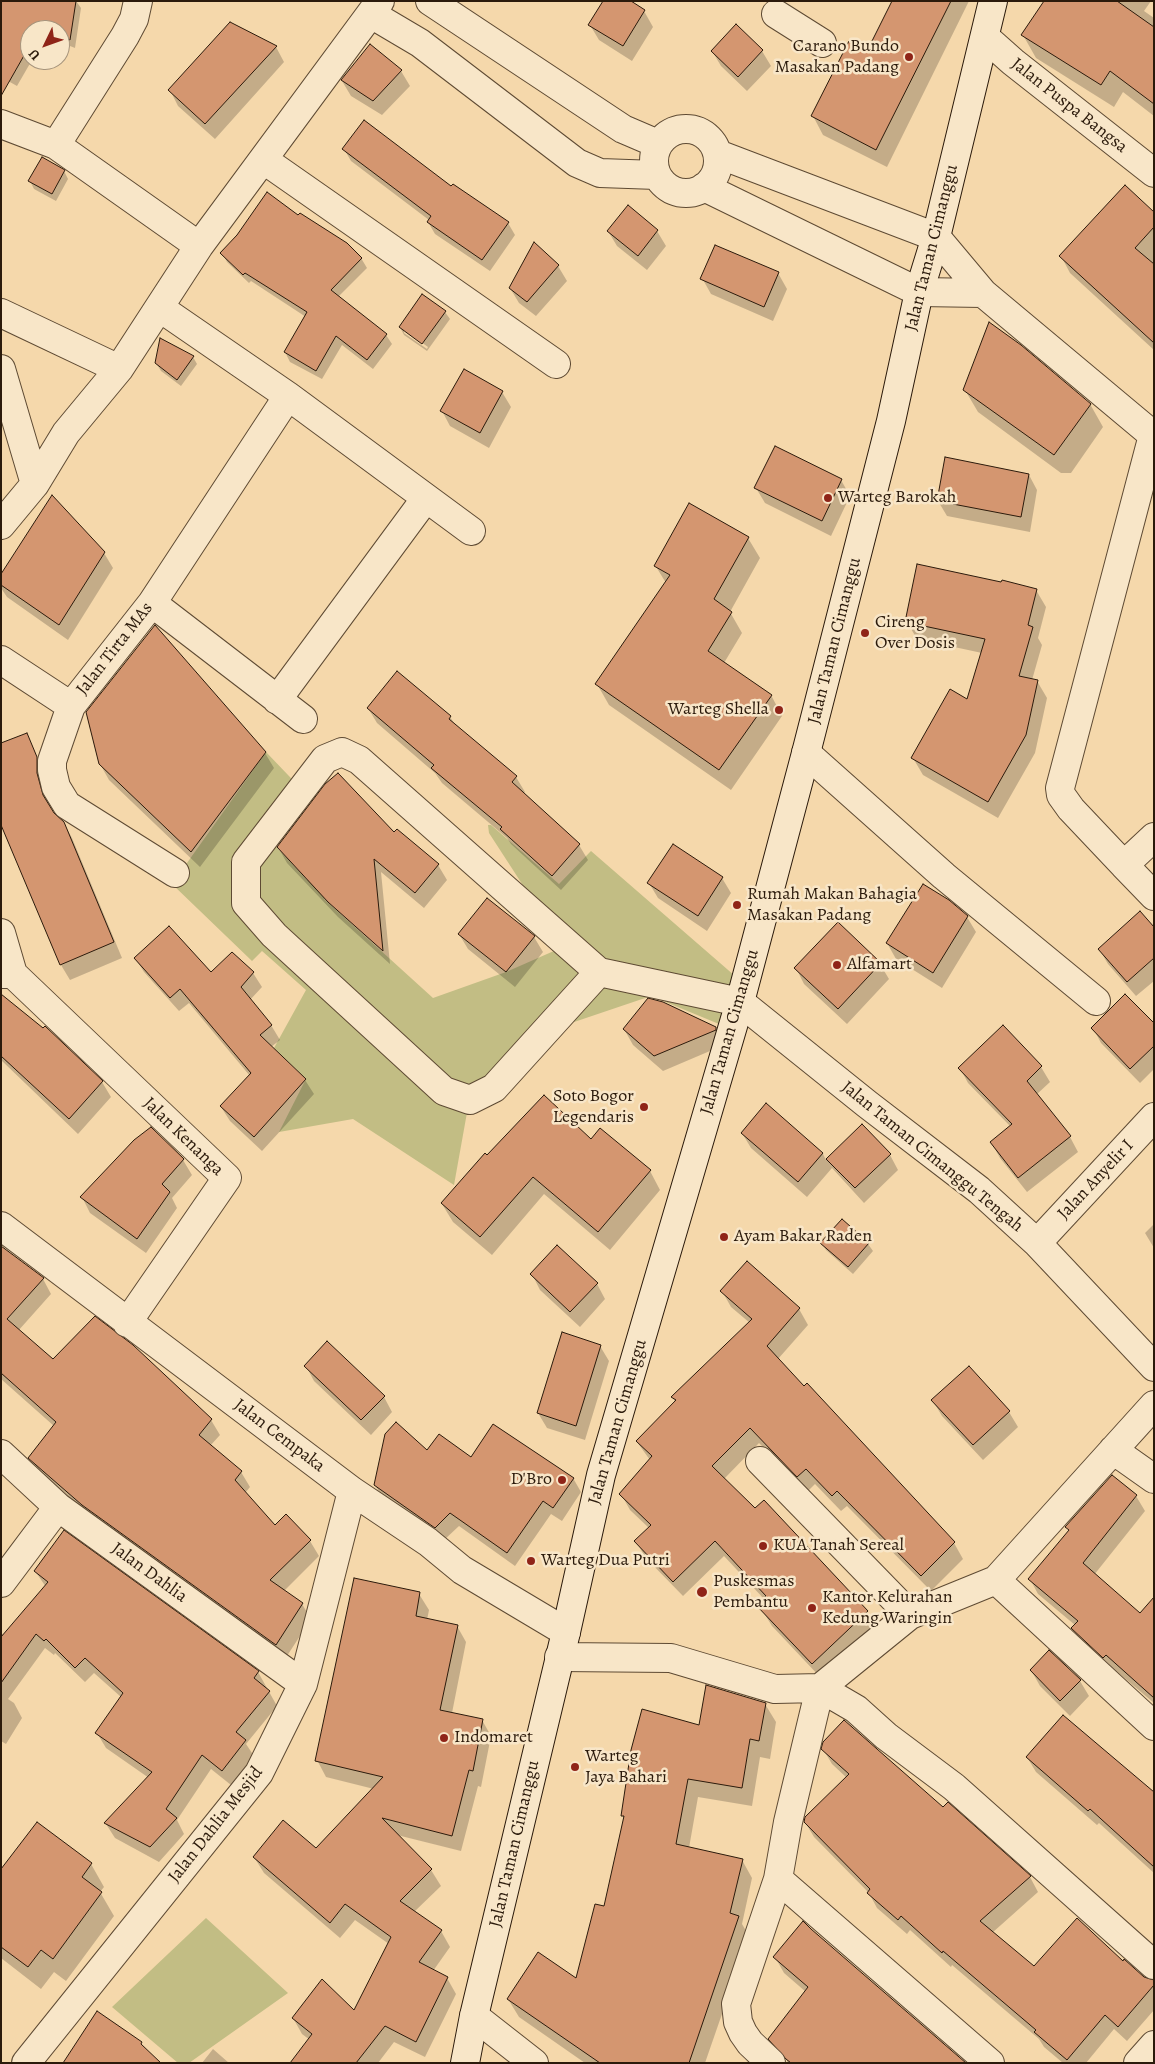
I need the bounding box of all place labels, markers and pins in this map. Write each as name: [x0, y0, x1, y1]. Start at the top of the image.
place label: Carano Bundo Masakan Padang: [775, 36, 899, 78]
marker: Carano Bundo Masakan Padang: [903, 51, 915, 63]
place label: Warteg Barokah: [838, 487, 956, 509]
marker: Warteg Barokah: [822, 492, 834, 504]
place label: Cireng Over Dosis: [875, 612, 955, 654]
marker: Cireng Over Dosis: [859, 627, 871, 639]
place label: Warteg Shella: [668, 699, 769, 721]
marker: Warteg Shella: [773, 704, 785, 716]
place label: Rumah Makan Bahagia Masakan Padang: [747, 884, 917, 926]
marker: Rumah Makan Bahagia Masakan Padang: [731, 899, 743, 911]
place label: Alfamart: [847, 954, 912, 976]
marker: Alfamart: [831, 959, 843, 971]
place label: Soto Bogor Legendaris: [553, 1086, 634, 1128]
marker: Soto Bogor Legendaris: [638, 1101, 650, 1113]
place label: Ayam Bakar Raden: [734, 1226, 872, 1248]
marker: Ayam Bakar Raden: [718, 1231, 730, 1243]
place label: D'Bro: [510, 1469, 552, 1491]
marker: D'Bro: [556, 1474, 568, 1486]
place label: KUA Tanah Sereal: [773, 1535, 904, 1557]
marker: KUA Tanah Sereal: [757, 1540, 769, 1552]
place label: Warteg Dua Putri: [541, 1550, 670, 1572]
marker: Warteg Dua Putri: [525, 1555, 537, 1567]
place label: Puskesmas Pembantu: [713, 1571, 794, 1614]
marker: Puskesmas Pembantu: [695, 1585, 709, 1599]
place label: Kantor Kelurahan Kedung Waringin: [822, 1587, 953, 1630]
marker: Kantor Kelurahan Kedung Waringin: [806, 1602, 818, 1614]
place label: Indomaret: [454, 1727, 533, 1749]
marker: Indomaret: [438, 1732, 450, 1744]
place label: Warteg Jaya Bahari: [585, 1746, 667, 1788]
marker: Warteg Jaya Bahari: [569, 1761, 581, 1773]

